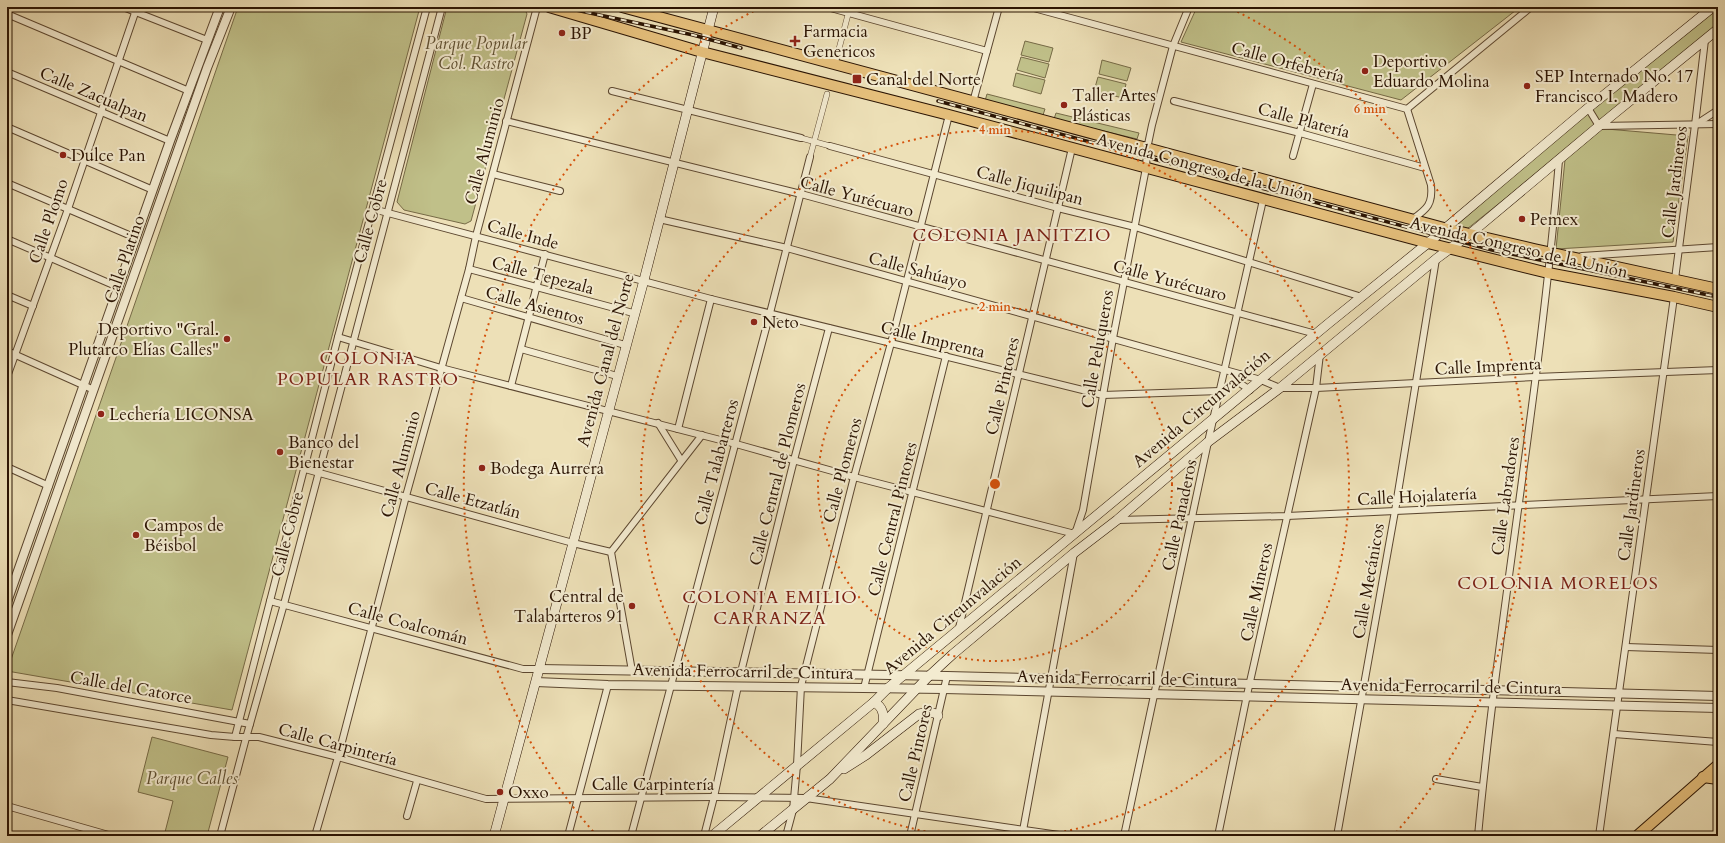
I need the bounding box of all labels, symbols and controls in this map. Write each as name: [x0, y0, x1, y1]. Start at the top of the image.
place label: Farmacia Genericos: [803, 20, 875, 63]
place label: BP: [570, 22, 592, 45]
marker: BP: [557, 28, 567, 38]
park label: Parque Popular Col. Rastro: [425, 32, 527, 75]
marker: Farmacia Genericos: [790, 36, 800, 46]
street label: Calle Orfebrería: [1229, 36, 1348, 89]
place label: Deportivo Eduardo Molina: [1373, 50, 1490, 93]
street label: Calle Zacualpan: [36, 61, 152, 128]
place label: SEP Internado No. 17 Francisco I. Madero: [1535, 65, 1693, 108]
marker: Deportivo Eduardo Molina: [1360, 66, 1370, 76]
place label: Canal del Norte: [866, 68, 981, 91]
marker: Canal del Norte: [851, 73, 863, 85]
marker: SEP Internado No. 17 Francisco I. Madero: [1522, 81, 1532, 91]
place label: Taller Artes Plásticas: [1072, 84, 1156, 127]
street label: Calle Aluminio: [459, 95, 510, 207]
street label: Calle Platería: [1255, 97, 1353, 144]
marker: Taller Artes Plásticas: [1059, 100, 1069, 110]
text: 6 min: [1354, 101, 1386, 117]
text: 4 min: [979, 122, 1011, 138]
street label: Calle Jardineros: [1656, 124, 1693, 239]
street label: Avenida Congreso de la Unión: [1094, 127, 1316, 208]
place label: Dulce Pan: [71, 144, 146, 167]
marker: Dulce Pan: [58, 150, 68, 160]
street label: Calle Jiquilipan: [974, 160, 1086, 211]
street label: Calle Yurécuaro: [797, 170, 916, 223]
street label: Calle Plomo: [23, 176, 74, 267]
street label: Calle Cobre: [348, 176, 393, 266]
place label: Pemex: [1530, 208, 1579, 231]
street label: Avenida Congreso de la Unión: [1408, 211, 1631, 284]
street label: Calle Platino: [99, 212, 150, 306]
street label: Calle Inde: [484, 214, 561, 255]
marker: Pemex: [1517, 214, 1527, 224]
district label: COLONIA JANITZIO: [912, 223, 1112, 248]
street label: Calle Sahúayo: [866, 246, 970, 295]
street label: Calle Tepezala: [489, 251, 597, 300]
street label: Calle Yurécuaro: [1110, 254, 1229, 307]
street label: Avenida Canal del Norte: [571, 271, 640, 449]
street label: Calle Asientos: [483, 280, 587, 331]
street label: Calle Peluqueros: [1076, 288, 1119, 410]
text: 2 min: [979, 299, 1011, 315]
place label: Neto: [762, 311, 799, 334]
street label: Calle Imprenta: [878, 315, 988, 364]
marker: Neto: [749, 317, 759, 327]
place label: Deportivo "Gral. Plutarco Elías Calles": [68, 318, 219, 361]
marker: Deportivo "Gral. Plutarco Elías Calles": [222, 334, 232, 344]
street label: Calle Pintores: [980, 335, 1025, 437]
street label: Avenida Circunvalación: [1127, 344, 1275, 473]
district label: COLONIA POPULAR RASTRO: [277, 346, 459, 392]
street label: Calle Imprenta: [1434, 352, 1543, 381]
street label: Calle Central de Plomeros: [744, 380, 811, 568]
street label: Calle Talabarteros: [689, 396, 744, 528]
place label: Lechería LICONSA: [109, 403, 254, 426]
street label: Calle Aluminio: [375, 408, 426, 520]
marker: Lechería LICONSA: [96, 409, 106, 419]
street label: Calle Plomeros: [817, 415, 868, 525]
place label: Banco del Bienestar: [288, 431, 360, 474]
street label: Calle Labradores: [1486, 435, 1525, 557]
street label: Calle Central Pintores: [862, 439, 923, 599]
marker: Banco del Bienestar: [275, 447, 285, 457]
street label: Calle Jardineros: [1612, 447, 1651, 563]
place label: Bodega Aurrera: [490, 457, 605, 480]
street label: Calle Panaderos: [1156, 457, 1203, 573]
marker: Bodega Aurrera: [477, 463, 487, 473]
street label: Calle Etzatlán: [422, 477, 524, 524]
centre of rings: [988, 477, 1002, 491]
street label: Calle Hojalatería: [1357, 482, 1478, 511]
street label: Calle Cobre: [266, 489, 309, 579]
place label: Campos de Béisbol: [144, 514, 224, 557]
street label: Calle Mecánicos: [1347, 521, 1390, 641]
marker: Campos de Béisbol: [131, 530, 141, 540]
street label: Calle Mineros: [1235, 540, 1278, 644]
street label: Avenida Circunvalación: [878, 551, 1026, 680]
district label: COLONIA MORELOS: [1457, 571, 1659, 596]
place label: Central de Talabarteros 91: [514, 585, 624, 628]
district label: COLONIA EMILIO CARRANZA: [682, 585, 858, 631]
street label: Calle Coalcomán: [345, 596, 471, 651]
marker: Central de Talabarteros 91: [627, 601, 637, 611]
street label: Avenida Ferrocarril de Cintura: [632, 658, 854, 685]
street label: Calle del Catorce: [68, 665, 194, 710]
street label: Avenida Ferrocarril de Cintura: [1016, 665, 1238, 692]
street label: Avenida Ferrocarril de Cintura: [1340, 673, 1562, 700]
street label: Calle Pintores: [893, 702, 938, 804]
street label: Calle Carpintería: [276, 717, 401, 772]
park label: Parque Calles: [146, 767, 238, 790]
street label: Calle Carpintería: [592, 773, 715, 796]
place label: Oxxo: [508, 781, 549, 804]
marker: Oxxo: [495, 787, 505, 797]

